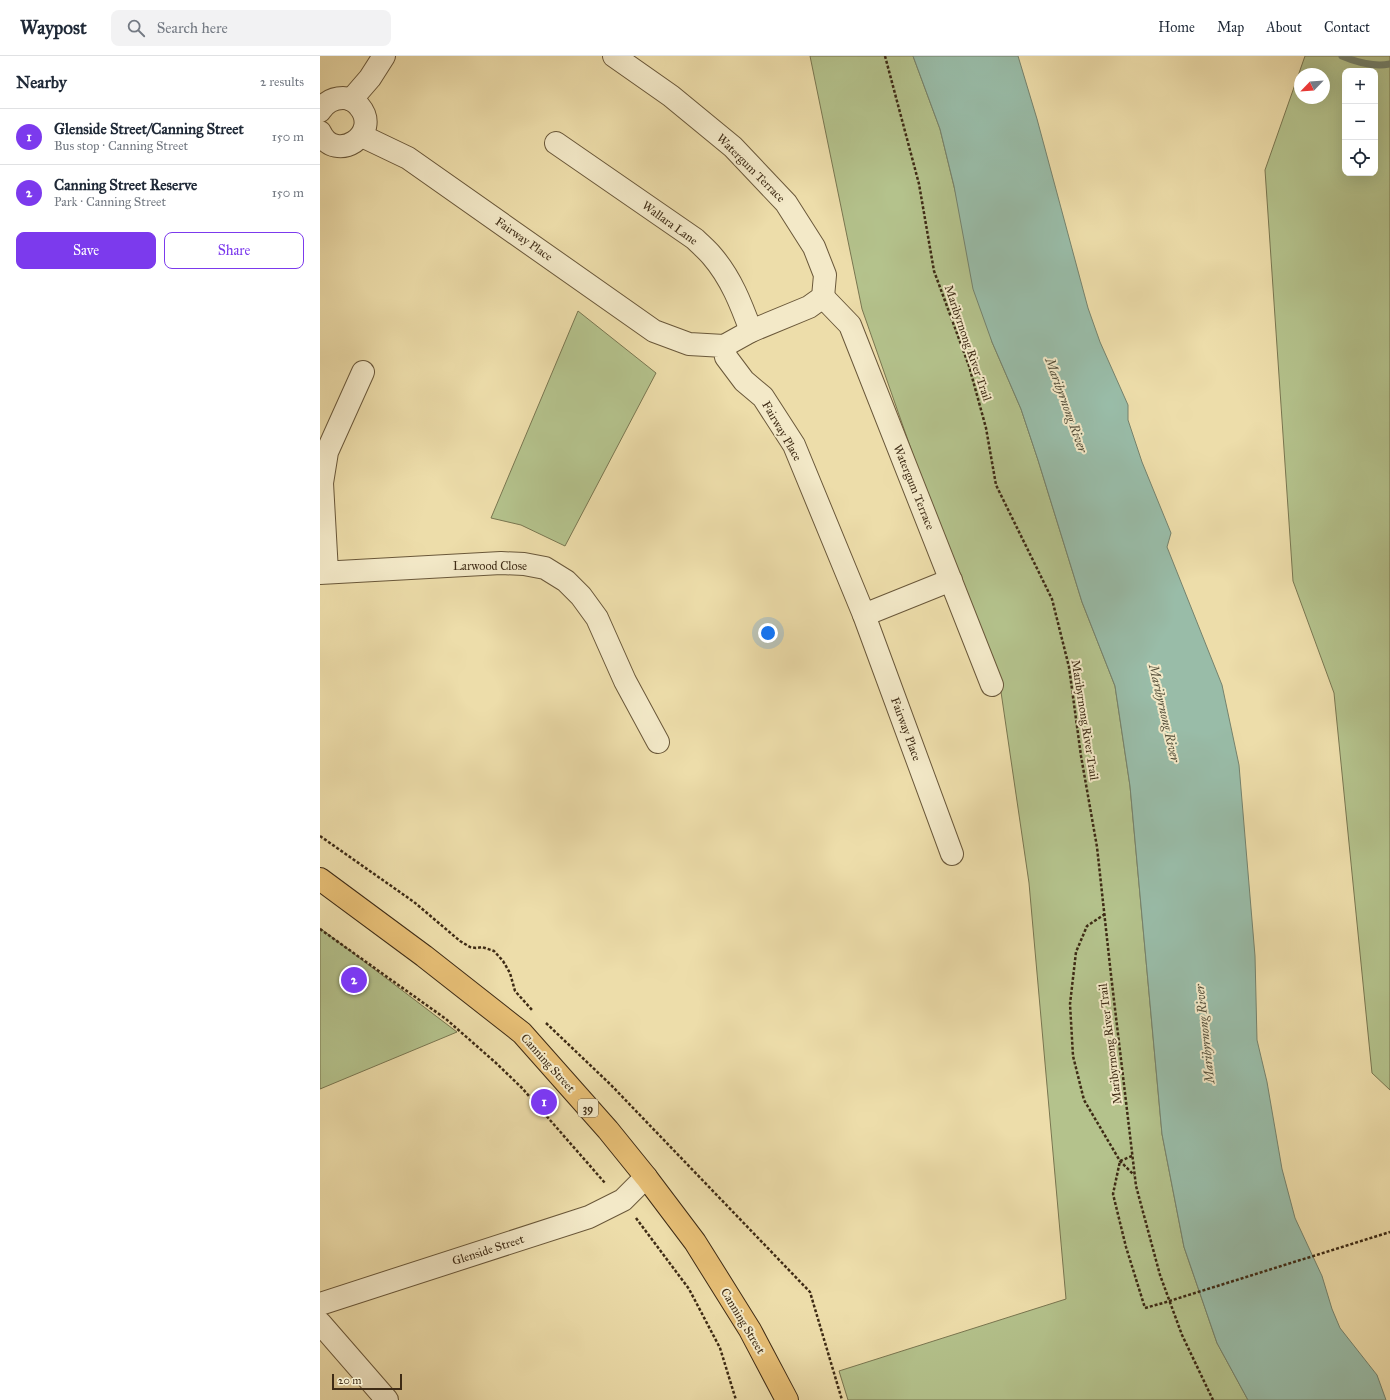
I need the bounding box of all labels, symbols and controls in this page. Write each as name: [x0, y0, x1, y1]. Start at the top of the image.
search box: [111, 10, 391, 46]
text: Waypost: [20, 16, 87, 39]
icon: search: [125, 17, 147, 39]
text: Search here: [157, 19, 228, 37]
text: Home: [1158, 19, 1195, 36]
text: Map: [1217, 19, 1244, 36]
text: About: [1266, 19, 1302, 36]
text: Contact: [1324, 19, 1370, 36]
north arrow: [1294, 68, 1330, 104]
map controls: [1342, 68, 1378, 176]
button: +: [1342, 68, 1378, 104]
text: Nearby: [16, 72, 67, 93]
text: 2 results: [260, 74, 304, 90]
button: −: [1342, 104, 1378, 140]
text: Glenside Street/Canning Street: [54, 120, 244, 138]
text: 1: [26, 129, 32, 145]
text: 150 m: [272, 129, 304, 145]
street label: Watergum Terrace: [713, 131, 788, 206]
text: Bus stop · Canning Street: [54, 138, 188, 154]
button: locate: [1342, 140, 1378, 176]
text: Canning Street Reserve: [54, 176, 197, 194]
text: 2: [26, 185, 32, 201]
text: 150 m: [272, 185, 304, 201]
text: Park · Canning Street: [54, 194, 166, 210]
street label: Wallara Lane: [640, 198, 700, 248]
street label: Fairway Place: [493, 214, 555, 264]
button: Save: [16, 232, 156, 269]
button: Share: [164, 232, 304, 269]
street label: Maribyrnong River Trail: [941, 283, 995, 404]
water label: Maribyrnong River: [1041, 354, 1091, 455]
street label: Fairway Place: [759, 399, 805, 463]
street label: Watergum Terrace: [890, 442, 937, 532]
street label: Larwood Close: [453, 559, 527, 573]
your location: [758, 623, 778, 643]
street label: Maribyrnong River Trail: [1068, 659, 1102, 782]
water label: Maribyrnong River: [1145, 661, 1183, 764]
street label: Fairway Place: [888, 695, 924, 763]
pin: 2: [341, 965, 367, 995]
street label: Maribyrnong River Trail: [1096, 982, 1125, 1105]
water label: Maribyrnong River: [1192, 983, 1218, 1086]
street label: Canning Street: [517, 1031, 578, 1096]
pin: 1: [531, 1087, 557, 1117]
road number: 39: [578, 1099, 598, 1117]
street label: Glenside Street: [450, 1232, 526, 1268]
street label: Canning Street: [717, 1286, 768, 1357]
scale bar: [332, 1372, 402, 1391]
text: 20 m: [338, 1374, 361, 1387]

